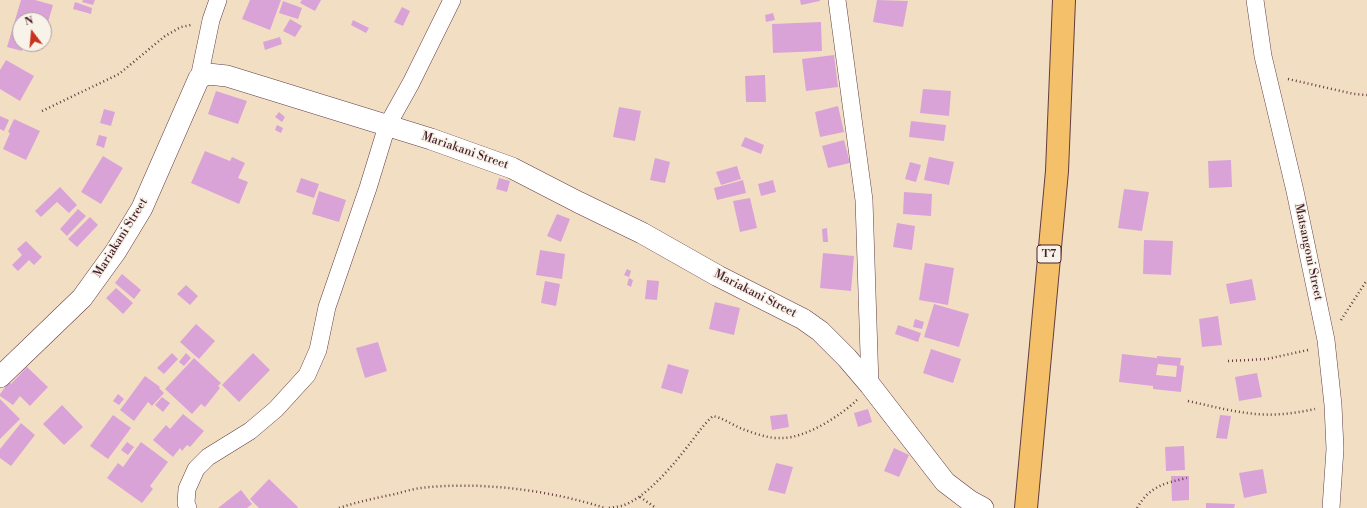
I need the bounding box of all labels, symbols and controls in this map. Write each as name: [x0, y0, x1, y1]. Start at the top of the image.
north arrow: [12, 12, 52, 52]
text: N: [23, 13, 35, 29]
street label: Mariakani Street: [420, 129, 510, 173]
street label: Mariakani Street: [91, 196, 151, 280]
street label: Matsangoni Street: [1291, 202, 1325, 302]
road number: T7: [1037, 245, 1061, 263]
street label: Mariakani Street: [711, 267, 799, 321]

